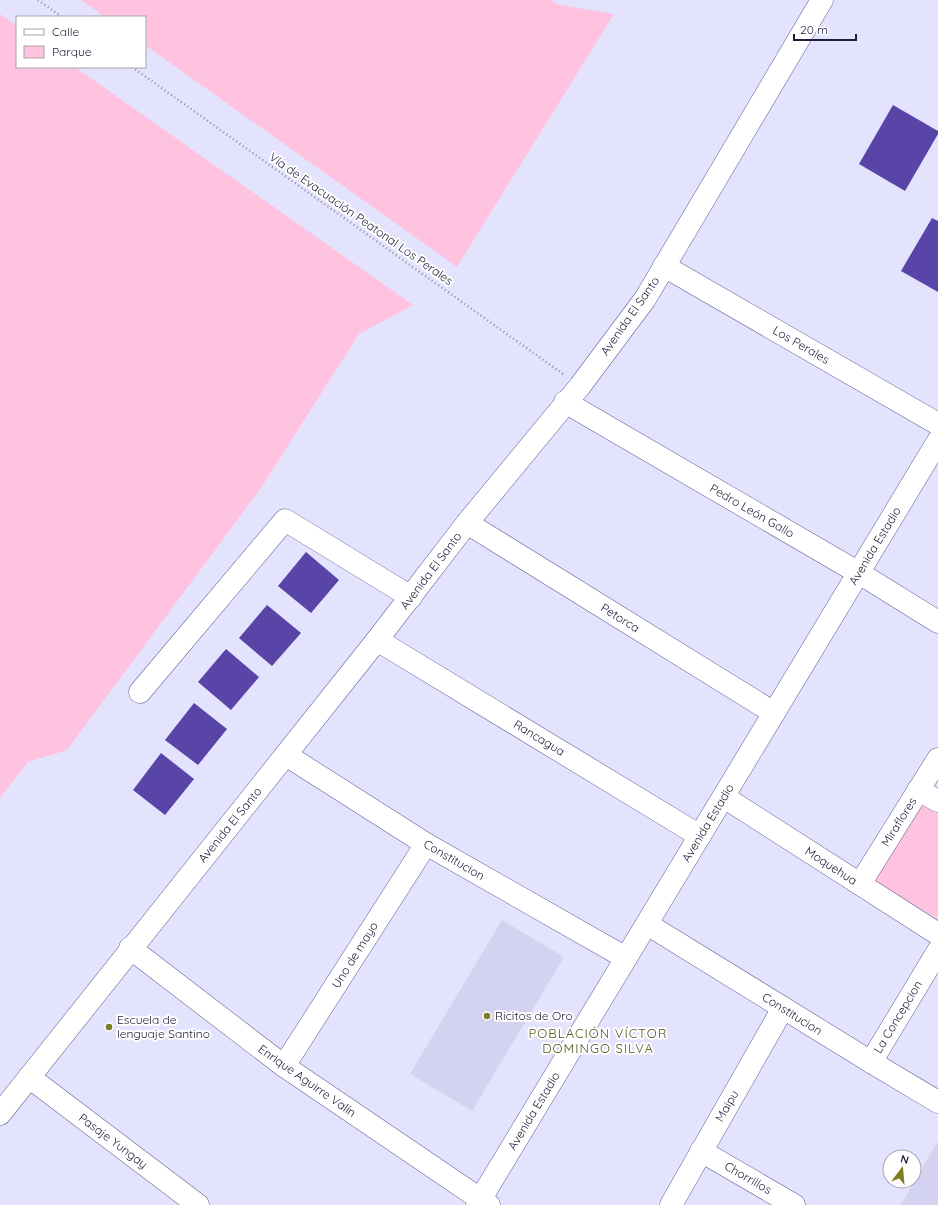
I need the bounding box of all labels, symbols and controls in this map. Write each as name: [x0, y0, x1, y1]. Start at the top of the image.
legend: [16, 16, 146, 68]
scale bar: [794, 16, 856, 42]
text: 20 m: [800, 22, 828, 37]
text: Calle: [52, 24, 80, 39]
text: Parque: [52, 44, 92, 59]
street label: Vía de Evacuación Peatonal Los Perales: [266, 149, 456, 288]
street label: Avenida El Santo: [597, 273, 662, 358]
street label: Los Perales: [770, 322, 833, 367]
street label: Pedro León Gallo: [707, 480, 797, 541]
street label: Avenida Estadio: [845, 504, 904, 588]
street label: Avenida El Santo: [397, 529, 465, 612]
street label: Petorca: [598, 600, 642, 635]
street label: Rancagua: [511, 716, 568, 759]
street label: Avenida Estadio: [678, 781, 737, 865]
street label: Avenida El Santo: [195, 784, 265, 866]
street label: Miraflores: [878, 794, 920, 849]
street label: Constitucion: [421, 836, 488, 883]
street label: Moquehua: [802, 843, 860, 888]
street label: Uno de mayo: [328, 919, 381, 991]
street label: La Concepcion: [870, 978, 925, 1056]
street label: Constitucion: [759, 989, 825, 1038]
place label: Ricitos de Oro: [495, 1008, 573, 1023]
marker: Ricitos de Oro: [482, 1011, 492, 1021]
place label: Escuela de lenguaje Santino: [117, 1012, 210, 1041]
marker: Escuela de lenguaje Santino: [104, 1022, 114, 1032]
district label: POBLACIÓN VÍCTOR DOMINGO SILVA: [529, 1025, 667, 1056]
street label: Enrique Aguirre Valín: [255, 1041, 359, 1120]
street label: Avenida Estadio: [504, 1069, 563, 1153]
street label: Maipu: [712, 1087, 742, 1124]
street label: Pasaje Yungay: [76, 1110, 151, 1171]
north arrow: [882, 1149, 922, 1189]
text: N: [899, 1152, 911, 1167]
street label: Chorrillos: [722, 1158, 775, 1197]

